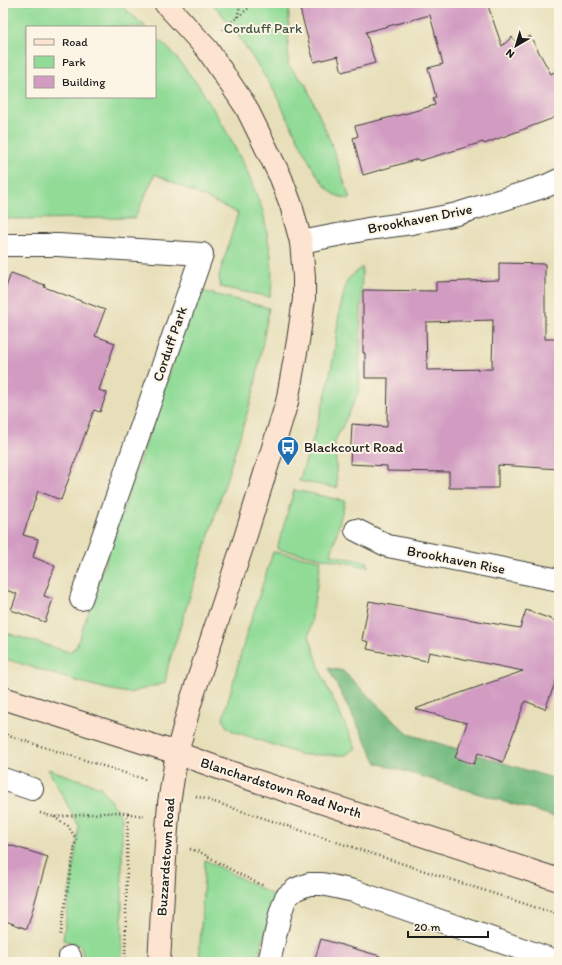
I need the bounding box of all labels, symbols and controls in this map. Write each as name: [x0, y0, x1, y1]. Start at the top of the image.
park label: Corduff Park: [224, 20, 303, 37]
legend: [26, 26, 156, 98]
north arrow: [496, 26, 536, 66]
text: Road: [62, 35, 88, 49]
text: N: [503, 46, 517, 61]
text: Park: [62, 55, 86, 69]
text: Building: [62, 75, 106, 89]
street label: Brookhaven Drive: [366, 200, 474, 237]
street label: Corduff Park: [149, 304, 191, 384]
bus stop icon: Blackcourt Road: [275, 434, 301, 467]
place label: Blackcourt Road: [304, 439, 403, 456]
street label: Brookhaven Rise: [405, 542, 507, 578]
street label: Blanchardstown Road North: [198, 754, 364, 822]
street label: Buzzardstown Road: [153, 797, 179, 917]
scale bar: [408, 913, 488, 939]
text: 20 m: [414, 920, 441, 934]

